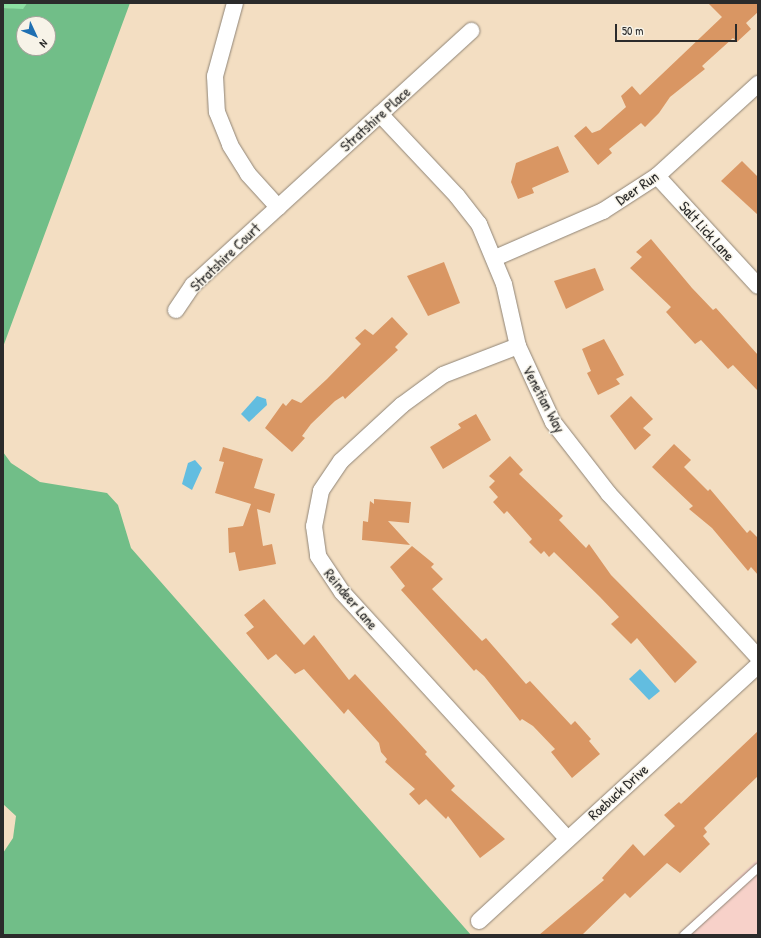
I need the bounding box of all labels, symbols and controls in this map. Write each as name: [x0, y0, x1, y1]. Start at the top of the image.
north arrow: [16, 16, 56, 56]
scale bar: [617, 16, 739, 42]
text: 50 m: [622, 22, 643, 39]
text: N: [37, 37, 51, 51]
street label: Stratshire Place: [336, 83, 414, 155]
street label: Deer Run: [612, 167, 662, 209]
street label: Salt Lick Lane: [676, 197, 738, 265]
street label: Stratshire Court: [186, 219, 264, 295]
street label: Venetian Way: [519, 362, 569, 436]
street label: Reindeer Lane: [320, 565, 382, 633]
street label: Roebuck Drive: [584, 760, 652, 824]

